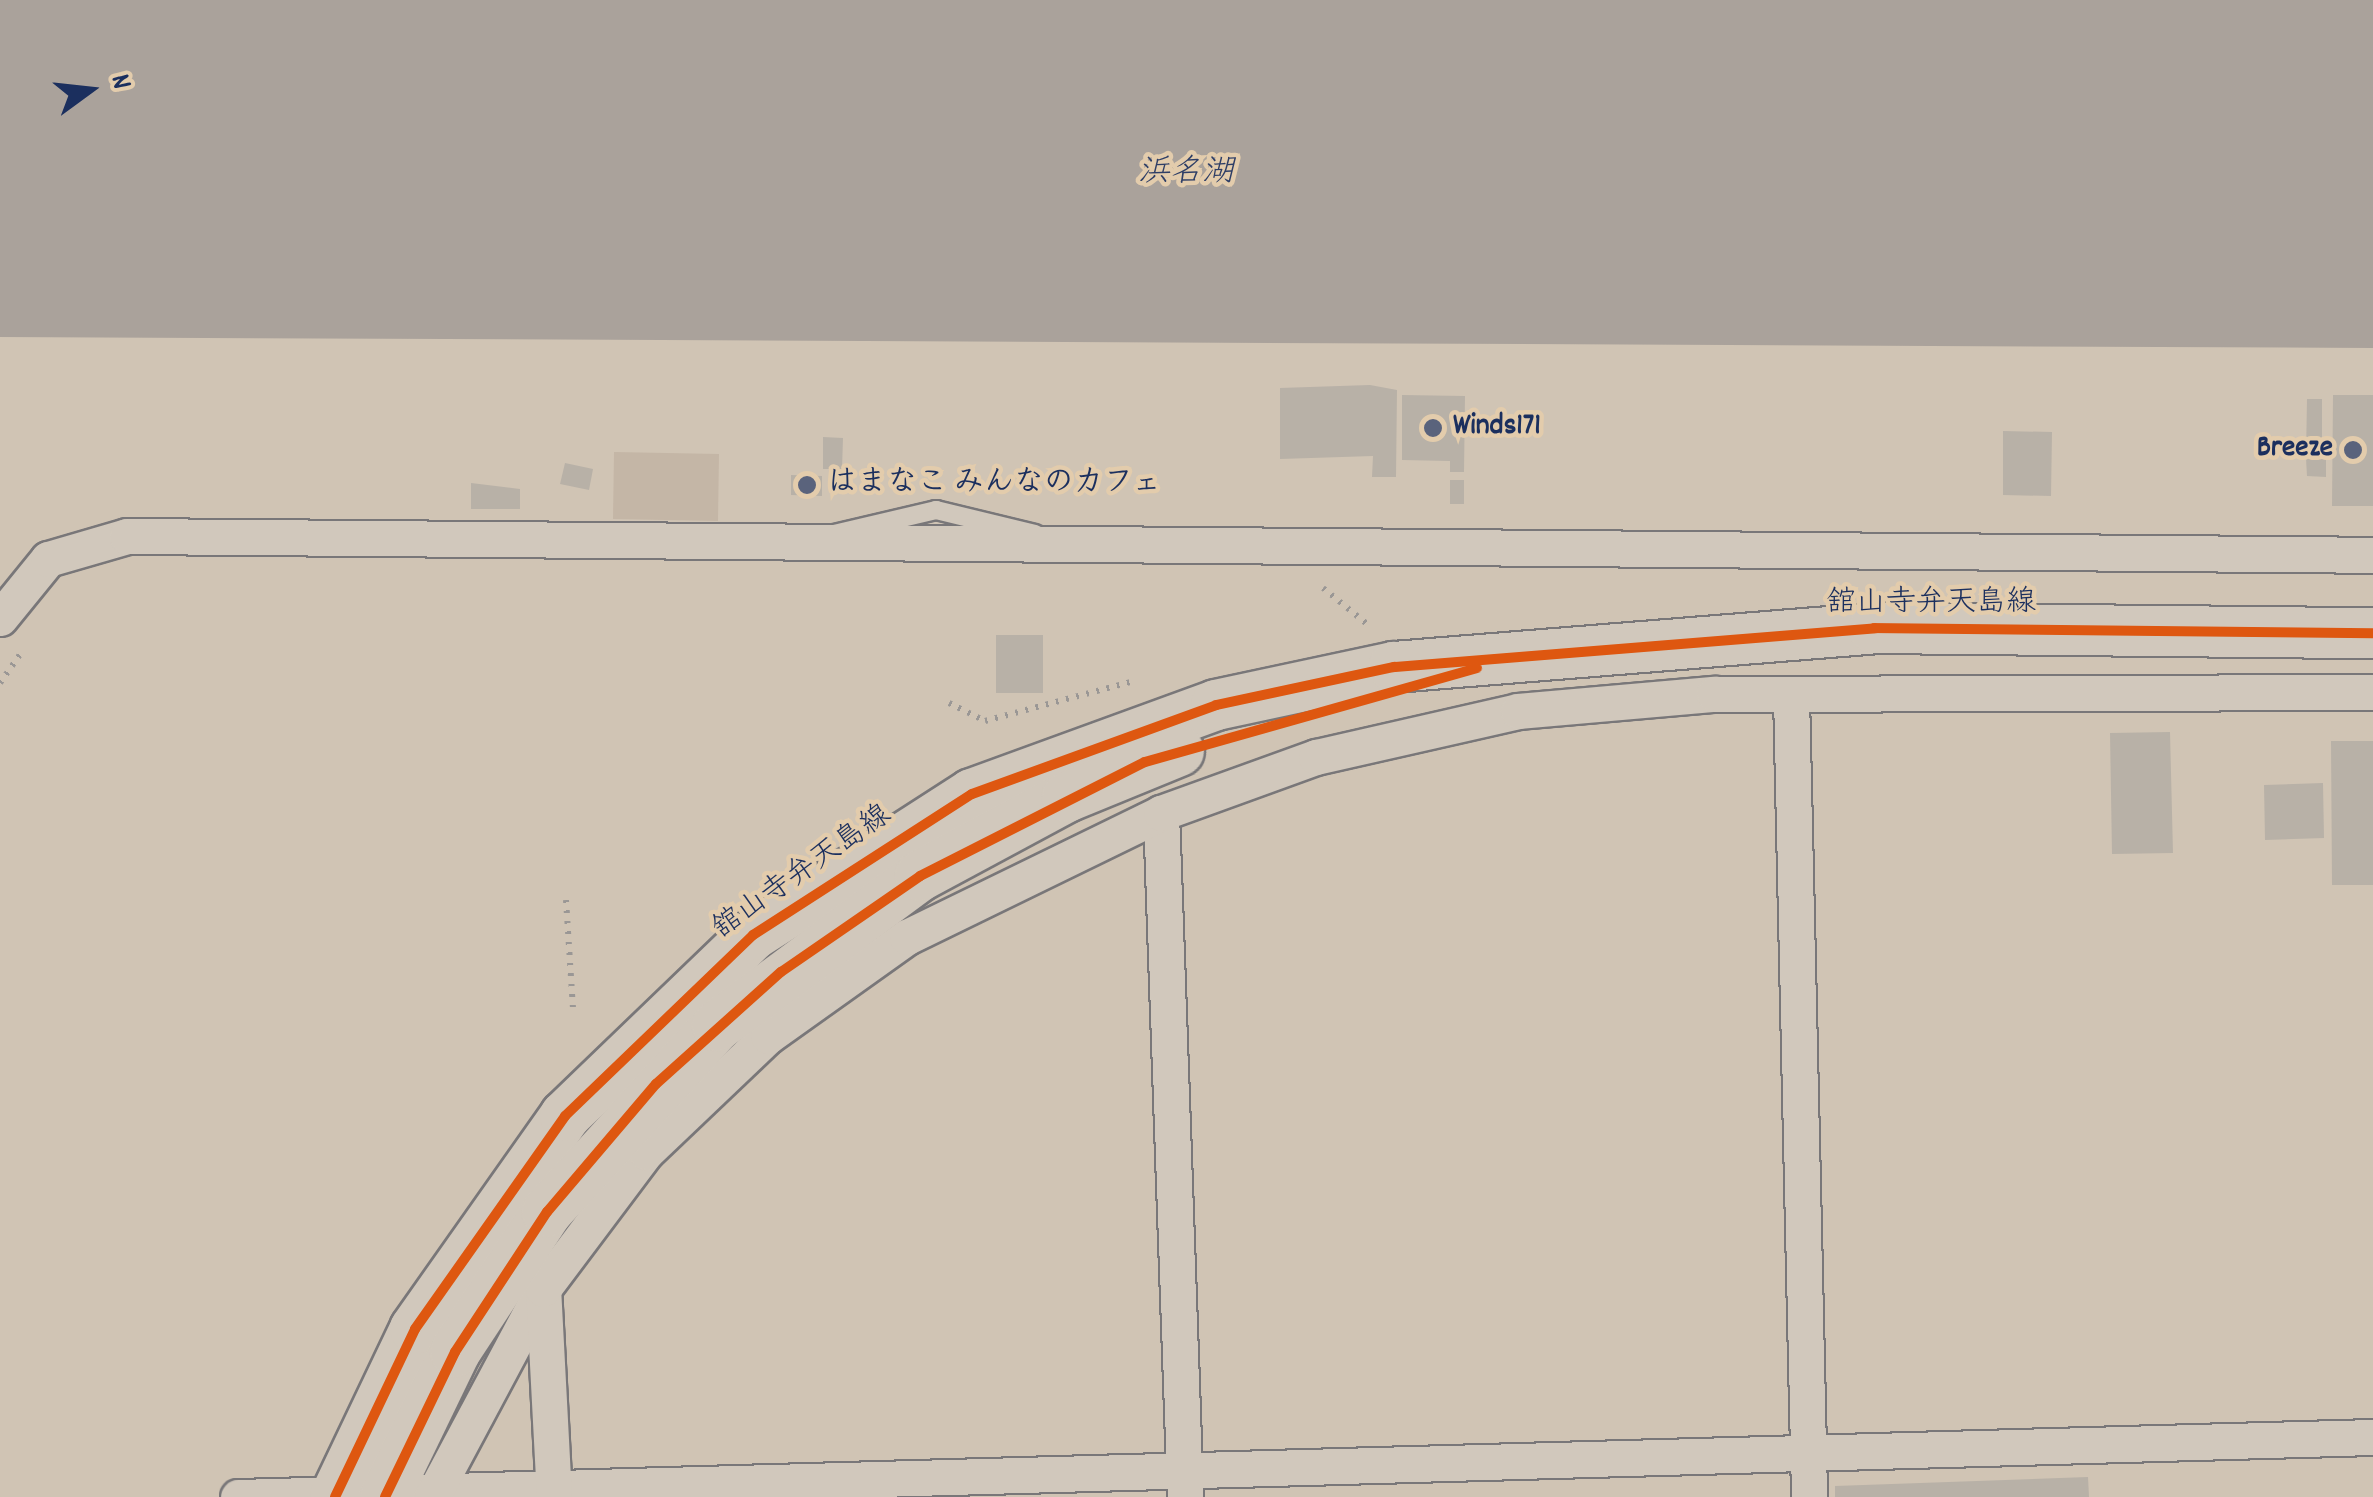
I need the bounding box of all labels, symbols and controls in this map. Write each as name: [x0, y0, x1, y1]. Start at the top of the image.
north arrow: [40, 40, 140, 140]
text: N: [98, 70, 140, 94]
water label: 浜名湖: [1138, 155, 1234, 193]
place label: Winds171: [1453, 410, 1541, 446]
marker: Winds171: [1422, 417, 1444, 439]
place label: Breeze: [2257, 432, 2333, 468]
marker: Breeze: [2342, 439, 2364, 461]
place label: はまなこ みんなのカフェ: [827, 467, 1164, 503]
marker: はまなこ みんなのカフェ: [796, 474, 818, 496]
street label: 舘山寺弁天島線: [1826, 587, 2036, 623]
street label: 舘山寺弁天島線: [707, 799, 899, 949]

